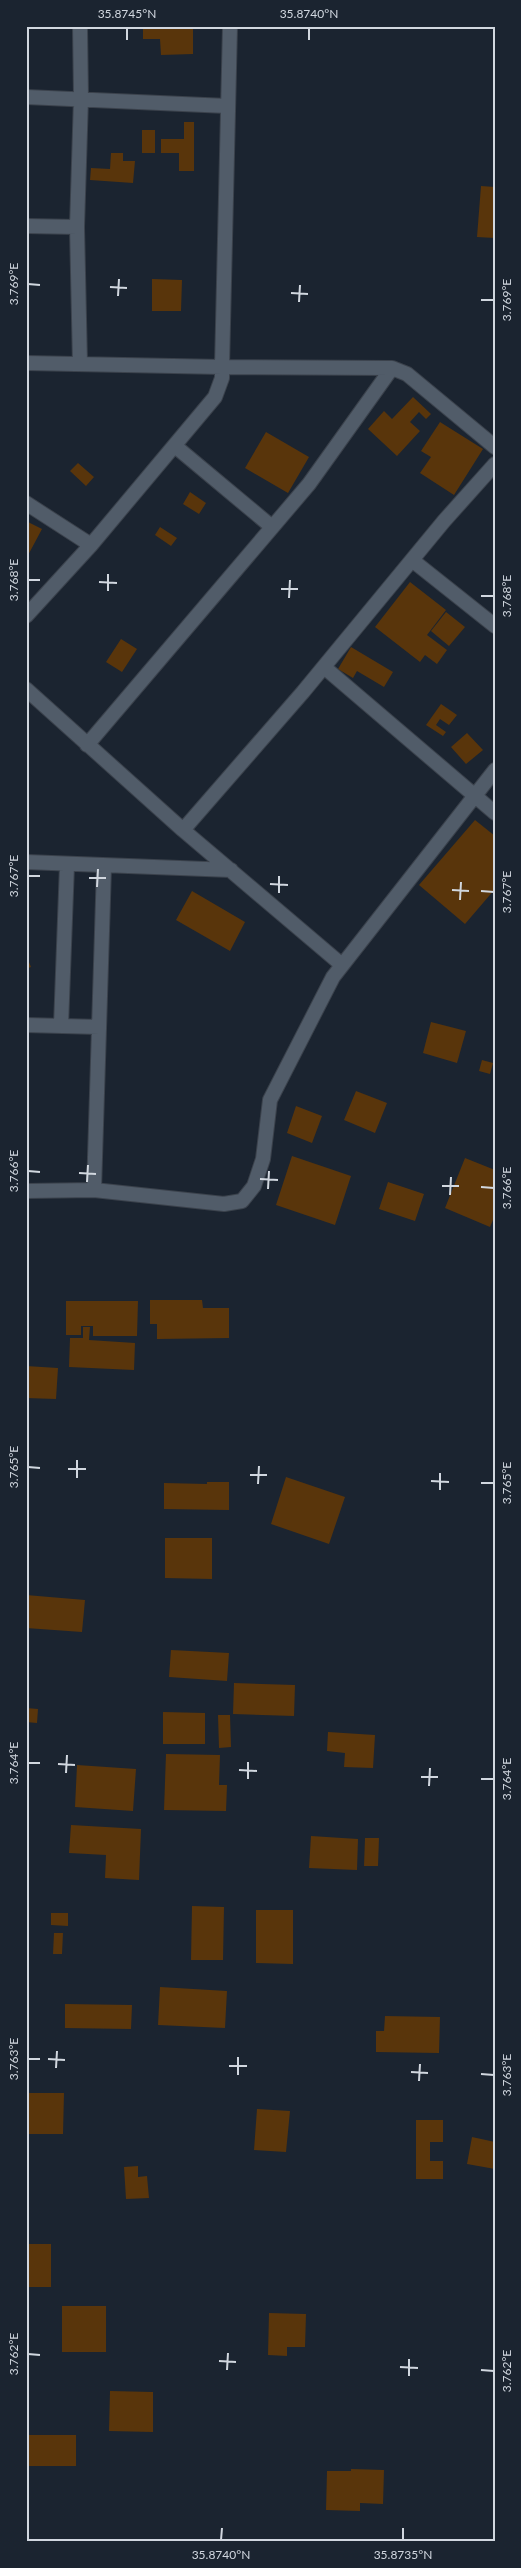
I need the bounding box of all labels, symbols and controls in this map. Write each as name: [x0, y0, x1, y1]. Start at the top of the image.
text: 35.8745°N: [98, 6, 156, 21]
text: 35.8740°N: [280, 6, 338, 21]
text: 3.769°E: [6, 263, 21, 305]
text: 3.769°E: [499, 279, 514, 321]
text: 3.768°E: [6, 559, 21, 601]
text: 3.768°E: [499, 575, 514, 617]
text: 3.767°E: [6, 855, 21, 897]
text: 3.767°E: [499, 871, 514, 913]
text: 3.766°E: [6, 1150, 21, 1192]
text: 3.766°E: [499, 1167, 514, 1209]
text: 3.765°E: [6, 1446, 21, 1488]
text: 3.765°E: [499, 1462, 514, 1504]
text: 3.764°E: [6, 1742, 21, 1784]
text: 3.764°E: [499, 1758, 514, 1800]
text: 3.763°E: [6, 2038, 21, 2080]
text: 3.763°E: [499, 2054, 514, 2096]
text: 3.762°E: [6, 2333, 21, 2375]
text: 3.762°E: [499, 2350, 514, 2392]
text: 35.8740°N: [192, 2547, 250, 2562]
text: 35.8735°N: [374, 2547, 432, 2562]

